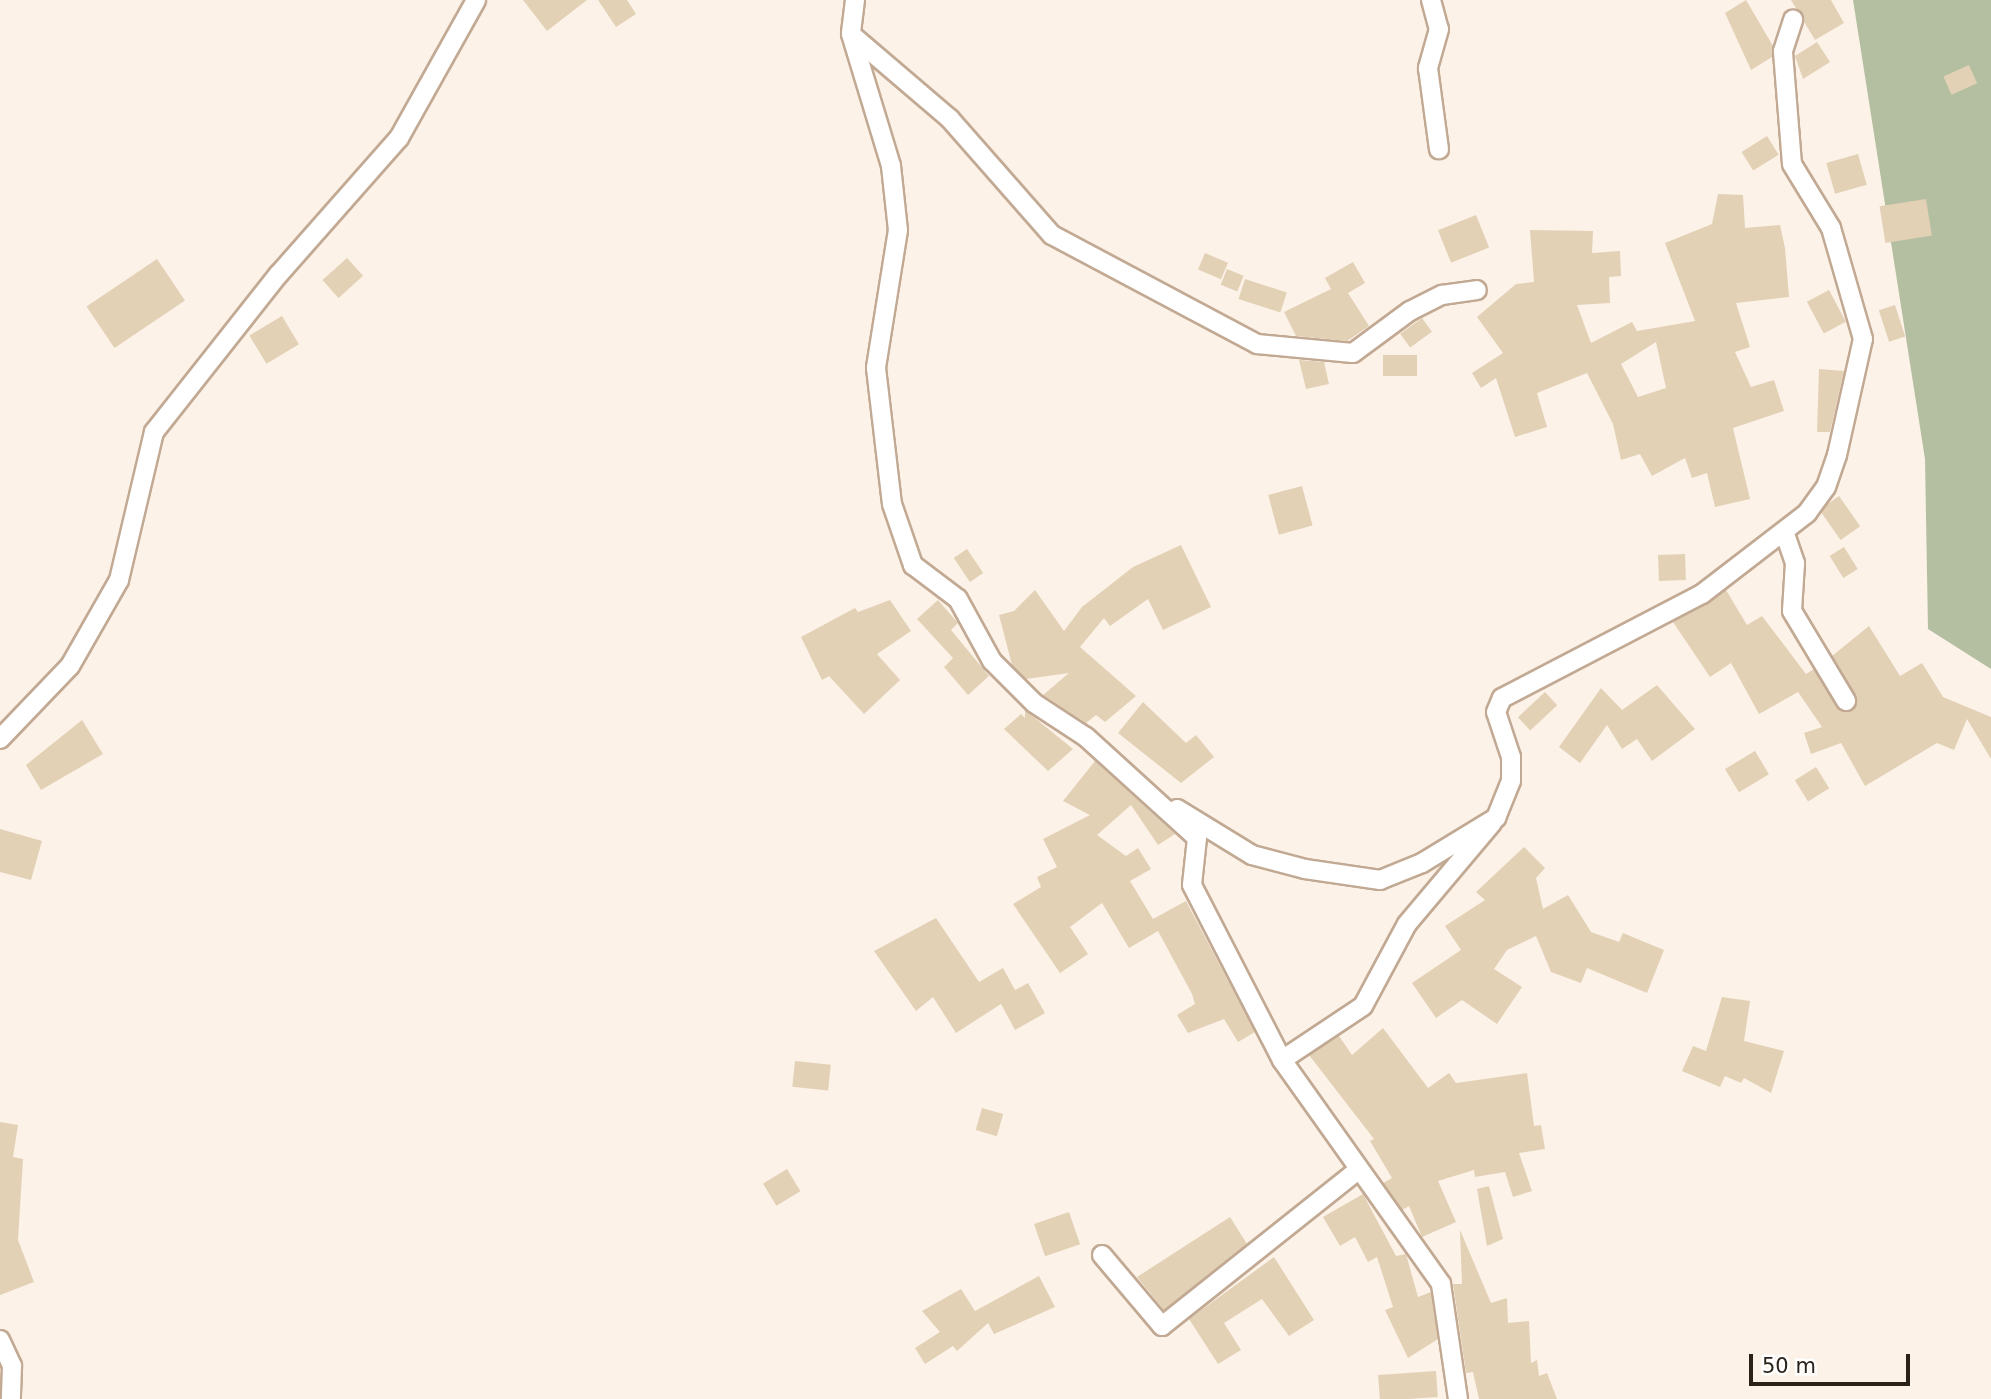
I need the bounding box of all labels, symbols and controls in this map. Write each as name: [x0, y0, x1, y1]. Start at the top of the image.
scale bar: [1753, 1340, 1914, 1384]
text: 50 m: [1762, 1354, 1816, 1378]

